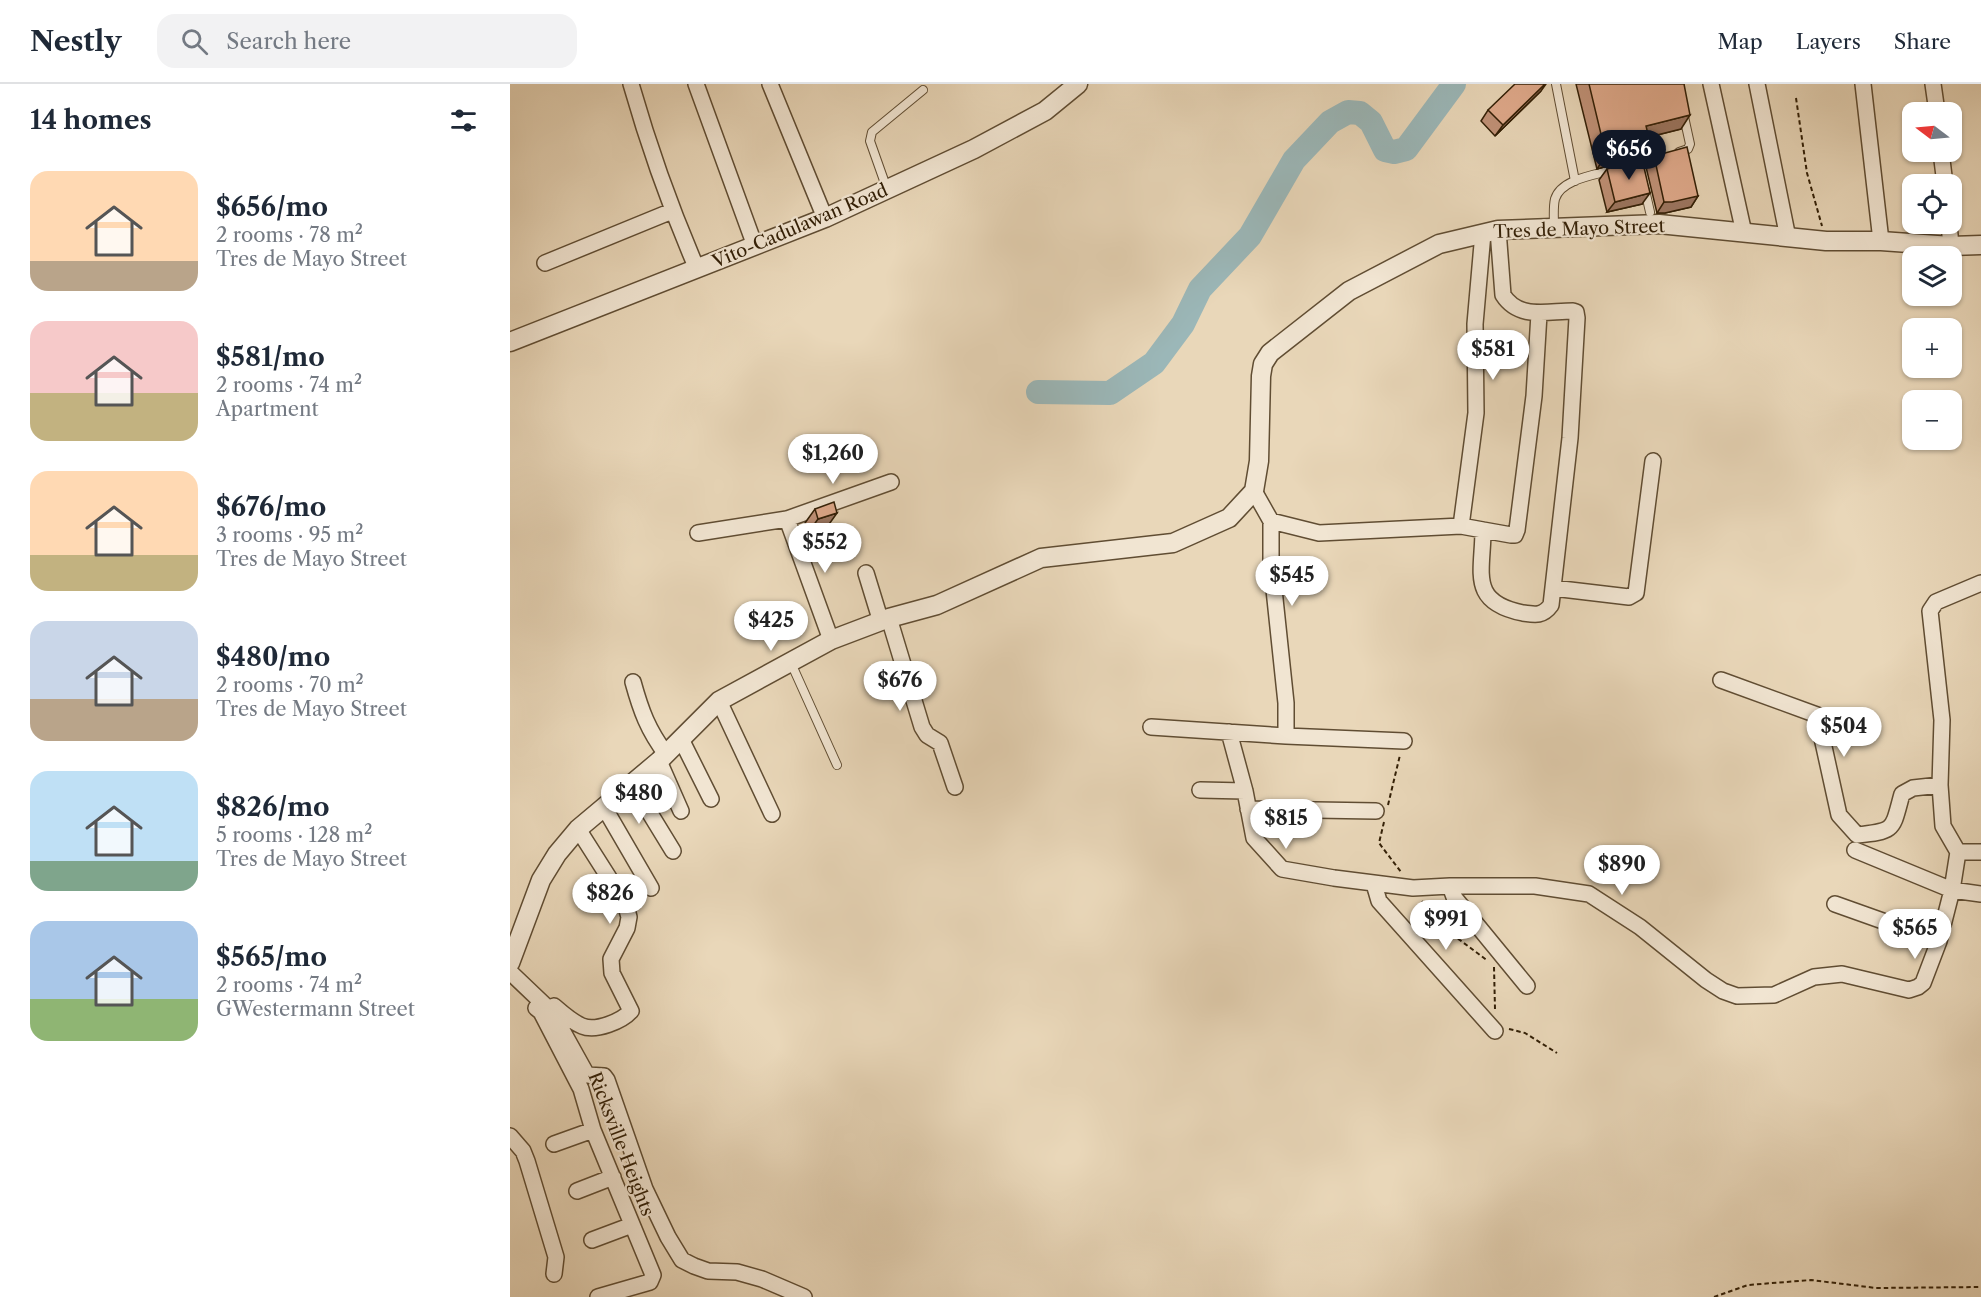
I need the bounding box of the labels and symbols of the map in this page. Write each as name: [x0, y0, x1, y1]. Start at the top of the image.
north arrow: [1902, 102, 1962, 162]
pin: $656: [1593, 130, 1665, 181]
street label: Vito-Cadulawan Road: [708, 179, 891, 273]
street label: Tres de Mayo Street: [1493, 215, 1666, 243]
pin: $581: [1457, 330, 1529, 381]
pin: $1,260: [784, 434, 882, 485]
pin: $552: [789, 523, 861, 574]
pin: $545: [1256, 556, 1328, 607]
pin: $425: [735, 601, 807, 652]
pin: $676: [864, 661, 936, 712]
pin: $504: [1808, 707, 1880, 758]
pin: $480: [603, 774, 675, 825]
pin: $815: [1250, 799, 1322, 850]
pin: $890: [1586, 845, 1658, 896]
pin: $826: [574, 874, 646, 925]
pin: $991: [1410, 900, 1482, 951]
pin: $565: [1879, 909, 1951, 960]
street label: Ricksville Heights: [583, 1069, 659, 1219]

